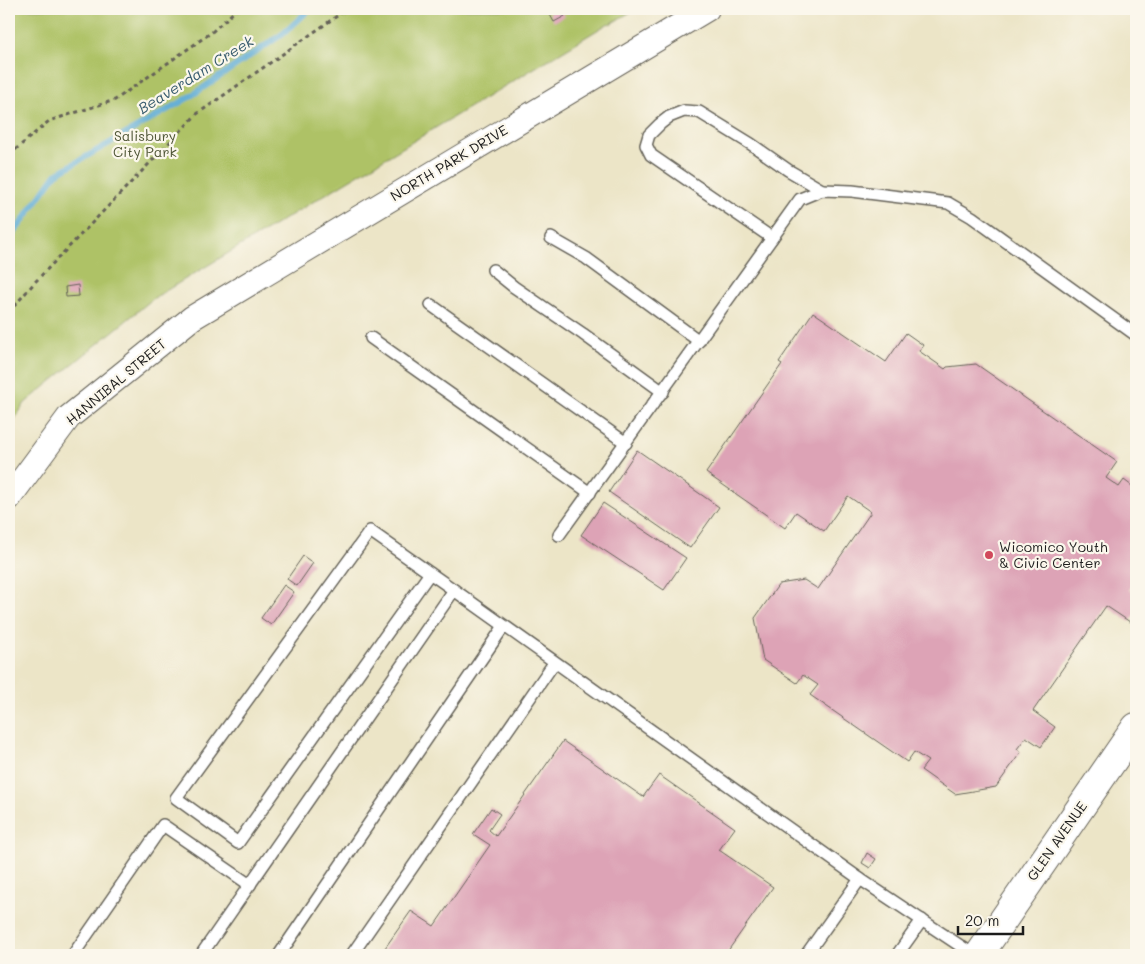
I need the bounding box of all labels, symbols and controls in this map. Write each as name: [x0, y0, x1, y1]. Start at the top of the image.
water label: Beaverdam Creek: [134, 30, 258, 118]
street label: NORTH PARK DRIVE: [387, 120, 511, 205]
park label: Salisbury City Park: [113, 126, 177, 161]
street label: HANNIBAL STREET: [62, 334, 170, 429]
place label: Wicomico Youth & Civic Center: [999, 537, 1108, 572]
marker: Wicomico Youth & Civic Center: [983, 549, 995, 561]
street label: GLEN AVENUE: [1022, 797, 1091, 884]
scale bar: [958, 904, 1022, 936]
text: 20 m: [965, 910, 999, 930]

